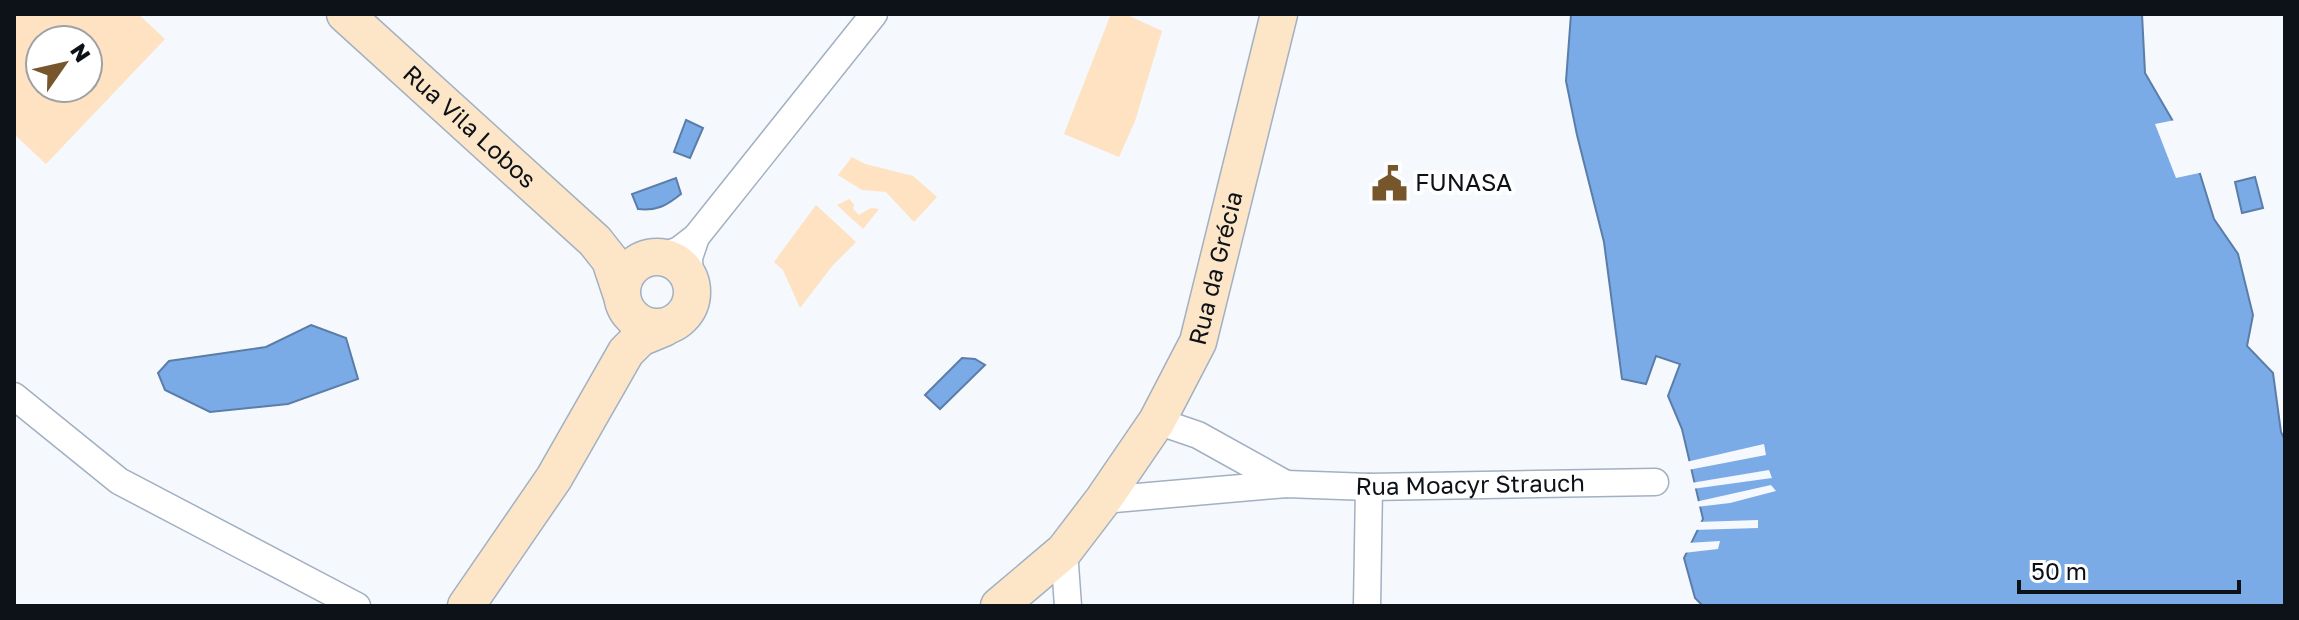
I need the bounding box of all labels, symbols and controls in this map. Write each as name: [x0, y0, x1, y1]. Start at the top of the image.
north arrow: [24, 24, 104, 104]
text: N: [65, 38, 97, 67]
street label: Rua Vila Lobos: [398, 58, 543, 194]
public building icon: FUNASA: [1370, 164, 1408, 202]
place label: FUNASA: [1415, 167, 1512, 196]
street label: Rua da Grécia: [1182, 188, 1248, 348]
street label: Rua Moacyr Strauch: [1355, 467, 1585, 500]
scale bar: [2019, 544, 2239, 594]
text: 50 m: [2031, 556, 2087, 585]

